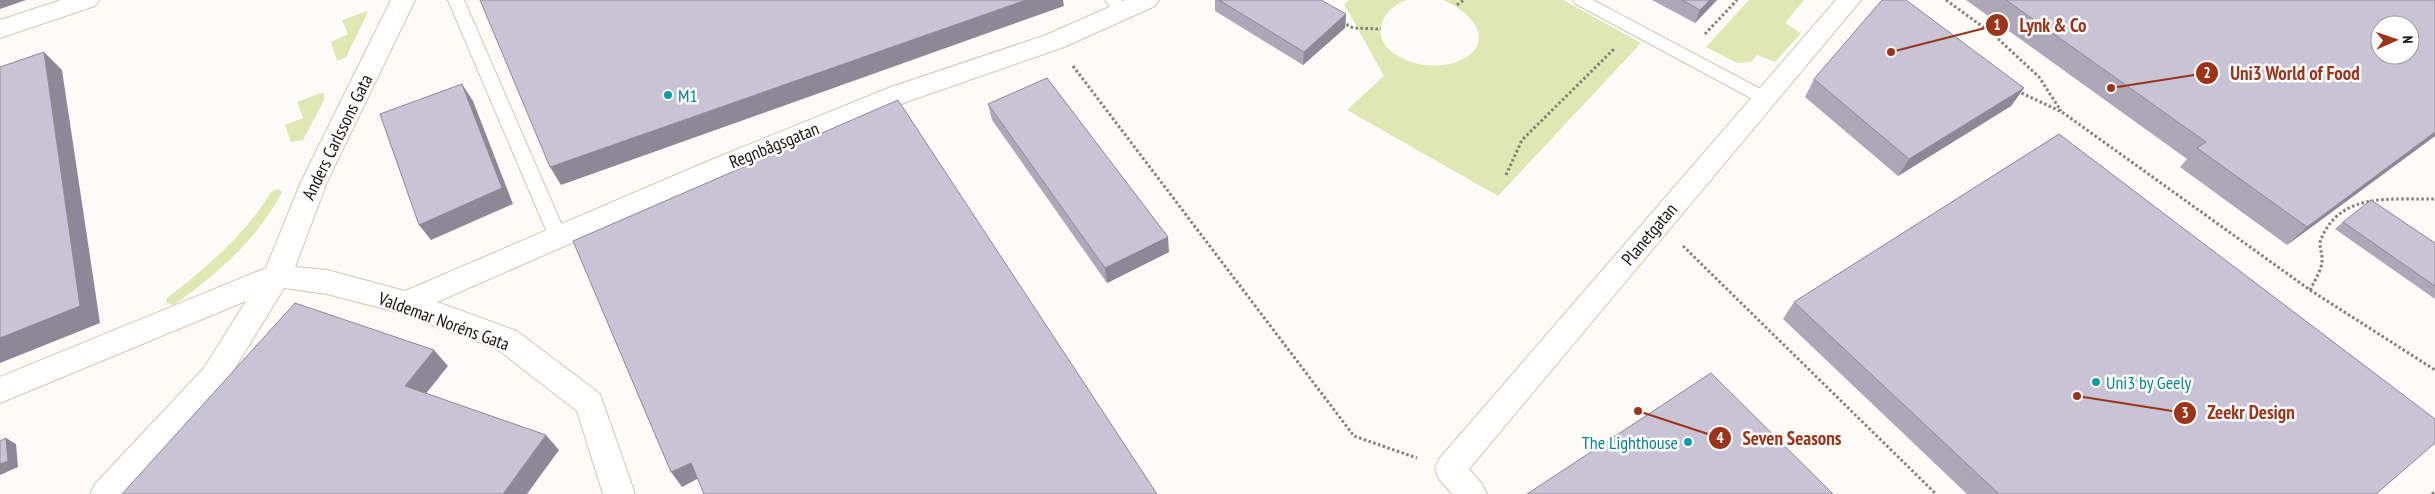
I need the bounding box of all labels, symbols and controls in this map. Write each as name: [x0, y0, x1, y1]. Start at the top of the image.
callout: Lynk & Co: [1984, 8, 2097, 42]
text: Lynk & Co: [2019, 13, 2087, 37]
text: 1: [1993, 15, 2001, 34]
north arrow: [2370, 15, 2420, 65]
text: N: [2399, 35, 2417, 44]
callout: Uni3 World of Food: [2195, 56, 2370, 90]
text: Uni3 World of Food: [2230, 61, 2360, 85]
text: 2: [2203, 63, 2211, 82]
street label: Anders Carlssons Gata: [297, 70, 377, 204]
place label: M1: [678, 84, 698, 107]
marker: M1: [662, 89, 674, 101]
street label: Regnbågsgatan: [726, 117, 822, 173]
street label: Planetgatan: [1616, 198, 1682, 270]
street label: Valdemar Noréns Gata: [374, 286, 513, 355]
place label: Uni3 by Geely: [2106, 371, 2192, 394]
marker: Uni3 by Geely: [2090, 376, 2102, 388]
callout: Zeekr Design: [2173, 396, 2305, 430]
text: Zeekr Design: [2207, 400, 2295, 424]
text: 3: [2181, 403, 2189, 422]
callout: Seven Seasons: [1708, 421, 1851, 455]
text: Seven Seasons: [1743, 426, 1842, 450]
text: 4: [1716, 428, 1724, 447]
place label: The Lighthouse: [1582, 431, 1678, 454]
marker: The Lighthouse: [1682, 436, 1694, 448]

